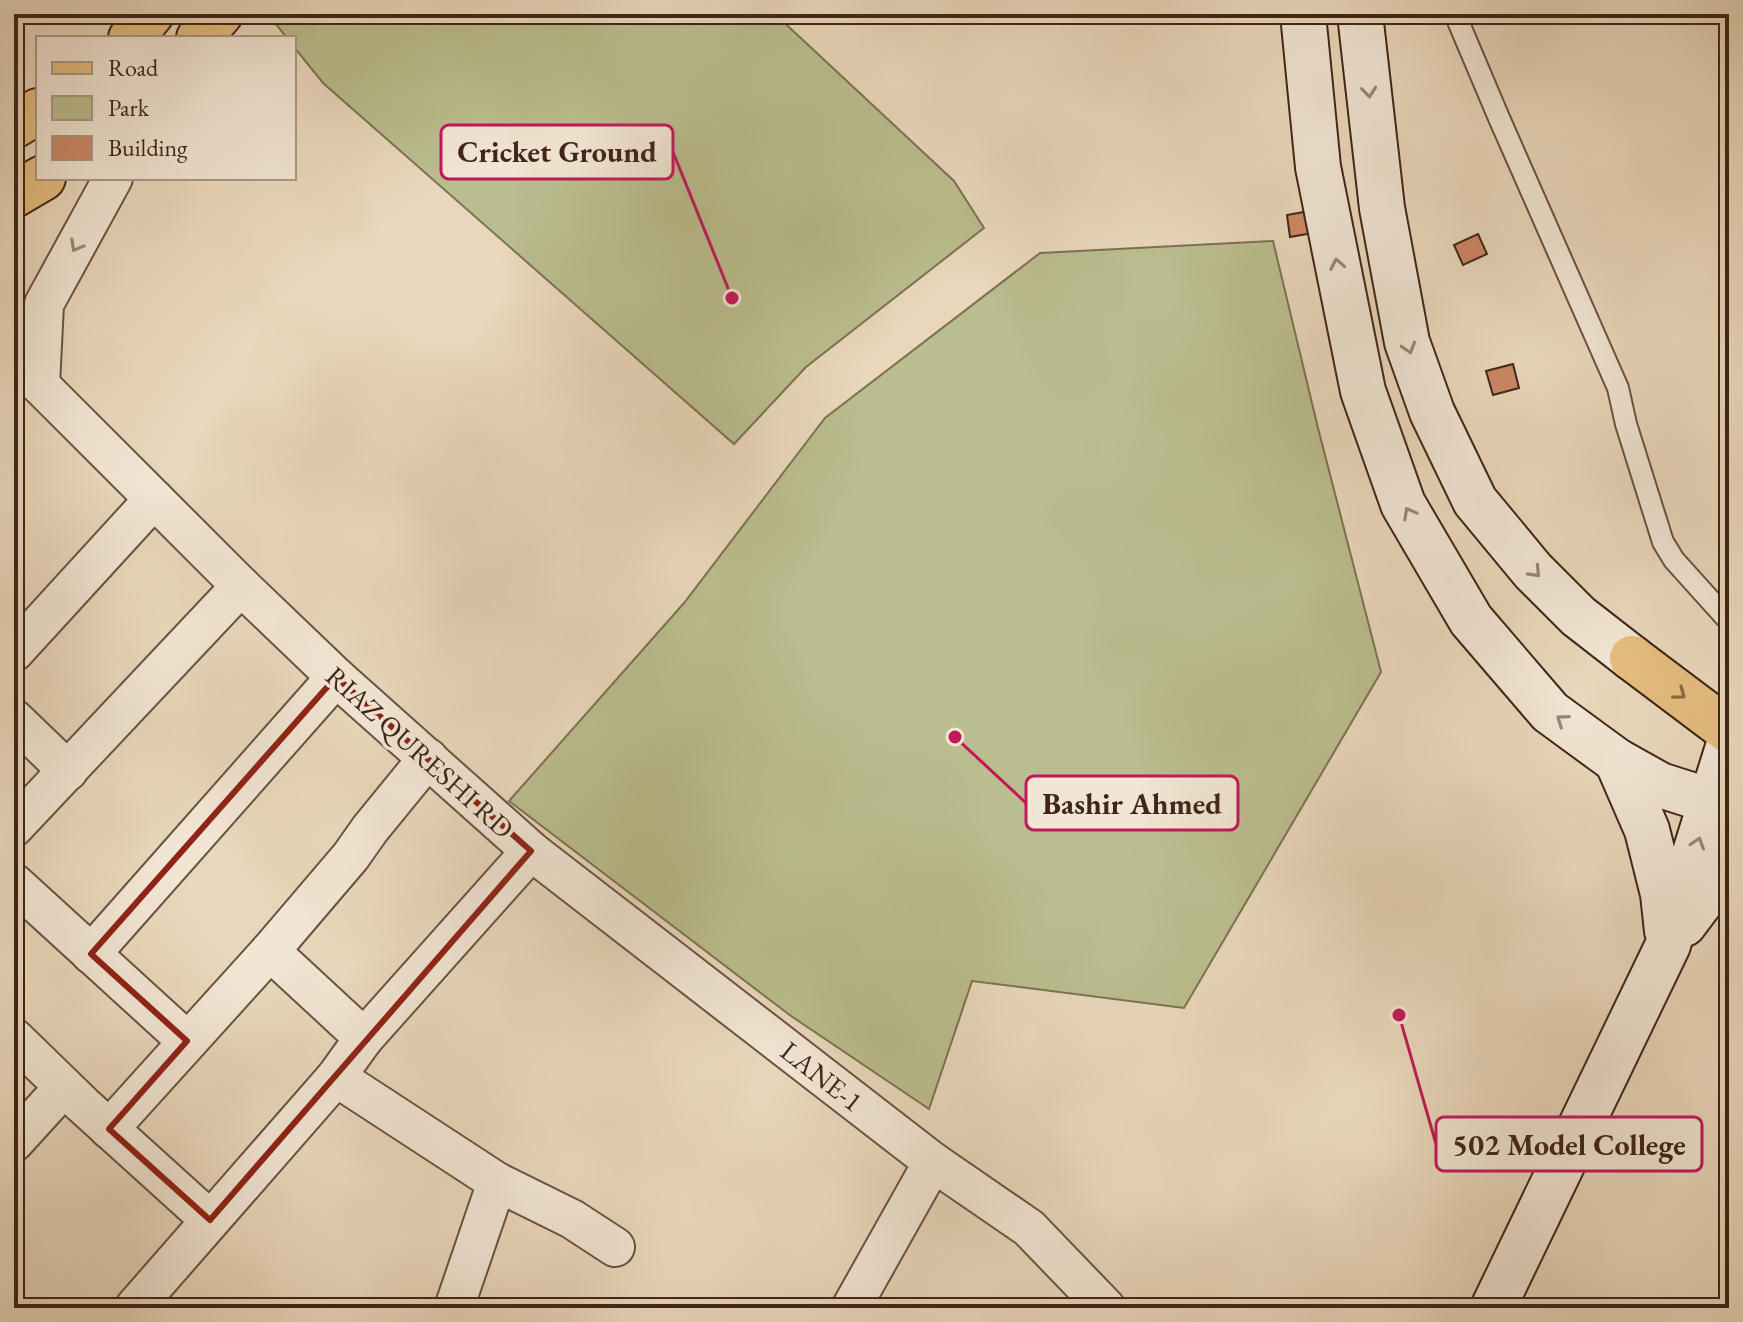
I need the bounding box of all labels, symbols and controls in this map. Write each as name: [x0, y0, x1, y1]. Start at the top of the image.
legend: [36, 36, 296, 180]
text: Road: [108, 52, 159, 83]
one-way arrow: [1360, 85, 1377, 98]
text: Park: [108, 92, 150, 123]
callout: Cricket Ground: [441, 125, 673, 179]
text: Building: [108, 132, 188, 163]
text: Cricket Ground: [457, 132, 657, 171]
one-way arrow: [70, 238, 85, 253]
one-way arrow: [1329, 258, 1346, 271]
one-way arrow: [1400, 340, 1416, 354]
one-way arrow: [1403, 506, 1418, 521]
one-way arrow: [1525, 563, 1539, 578]
street label: RIAZ QURESHI RD: [318, 658, 522, 846]
one-way arrow: [1672, 685, 1686, 699]
one-way arrow: [1556, 715, 1571, 730]
callout: Bashir Ahmed: [1026, 776, 1238, 830]
text: Bashir Ahmed: [1042, 784, 1222, 823]
one-way arrow: [1689, 837, 1705, 850]
street label: LANE-1: [774, 1033, 870, 1119]
callout: 502 Model College: [1436, 1117, 1702, 1171]
text: 502 Model College: [1452, 1125, 1686, 1164]

